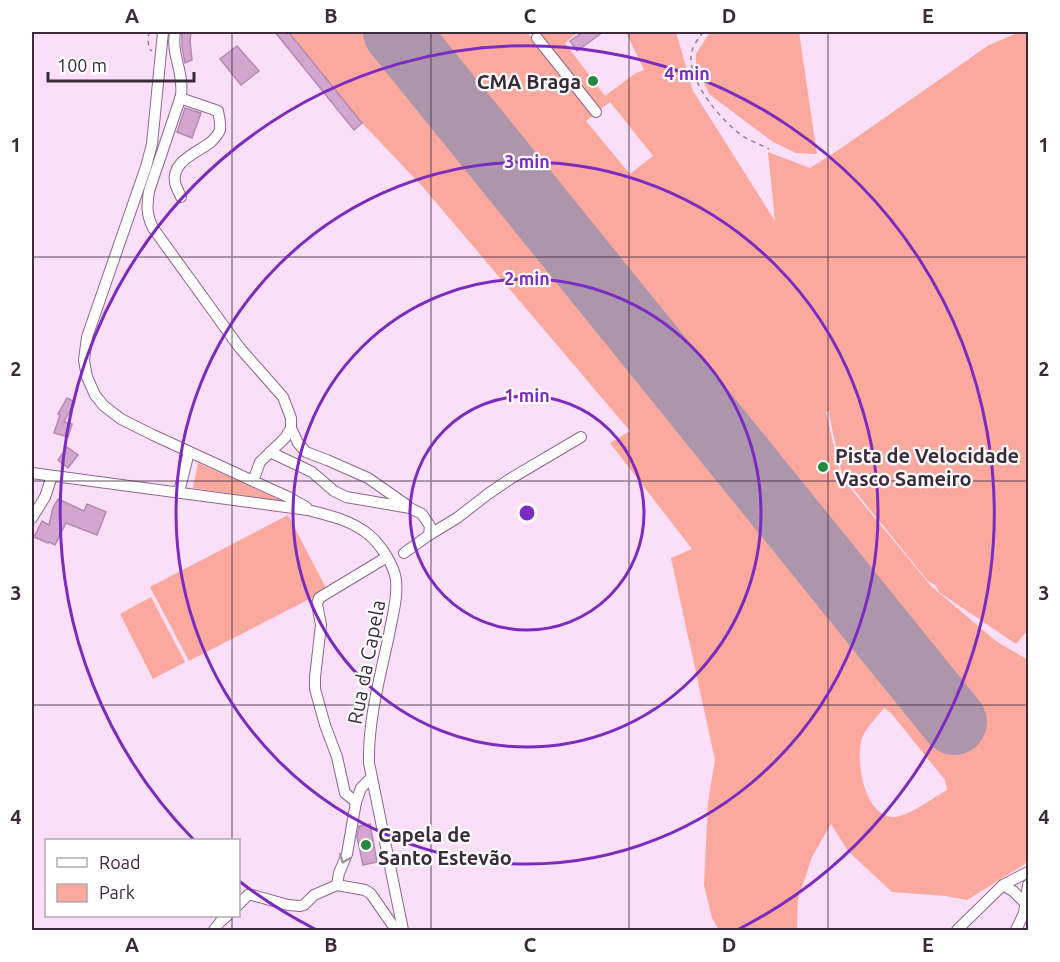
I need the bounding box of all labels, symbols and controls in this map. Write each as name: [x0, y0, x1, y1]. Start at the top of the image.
text: A: [125, 4, 139, 27]
text: B: [324, 4, 338, 27]
text: C: [524, 4, 537, 27]
text: D: [722, 4, 736, 27]
text: E: [922, 4, 934, 27]
scale bar: [48, 45, 194, 83]
text: 100 m: [57, 55, 107, 75]
text: 4 min: [664, 63, 710, 83]
place label: CMA Braga: [477, 70, 581, 93]
marker: CMA Braga: [586, 74, 600, 88]
text: 1: [10, 133, 22, 156]
text: 1: [1038, 133, 1050, 156]
text: 3 min: [504, 151, 550, 171]
text: 2 min: [504, 268, 550, 288]
text: 2: [10, 357, 22, 380]
text: 2: [1038, 357, 1050, 380]
text: 1 min: [504, 385, 550, 405]
place label: Pista de Velocidade Vasco Sameiro: [835, 444, 1019, 490]
marker: Pista de Velocidade Vasco Sameiro: [816, 460, 830, 474]
centre of rings: [517, 503, 537, 523]
text: 3: [10, 581, 22, 604]
text: 3: [1038, 581, 1050, 604]
street label: Rua da Capela: [343, 598, 389, 726]
text: 4: [10, 805, 22, 828]
text: 4: [1038, 805, 1050, 828]
place label: Capela de Santo Estevão: [378, 823, 512, 869]
marker: Capela de Santo Estevão: [359, 838, 373, 852]
legend: [45, 839, 240, 917]
text: Road: [99, 852, 141, 872]
one-way arrow: [339, 853, 351, 864]
text: Park: [99, 882, 135, 902]
text: A: [125, 933, 139, 956]
text: B: [324, 933, 338, 956]
text: C: [524, 933, 537, 956]
text: D: [722, 933, 736, 956]
text: E: [922, 933, 934, 956]

